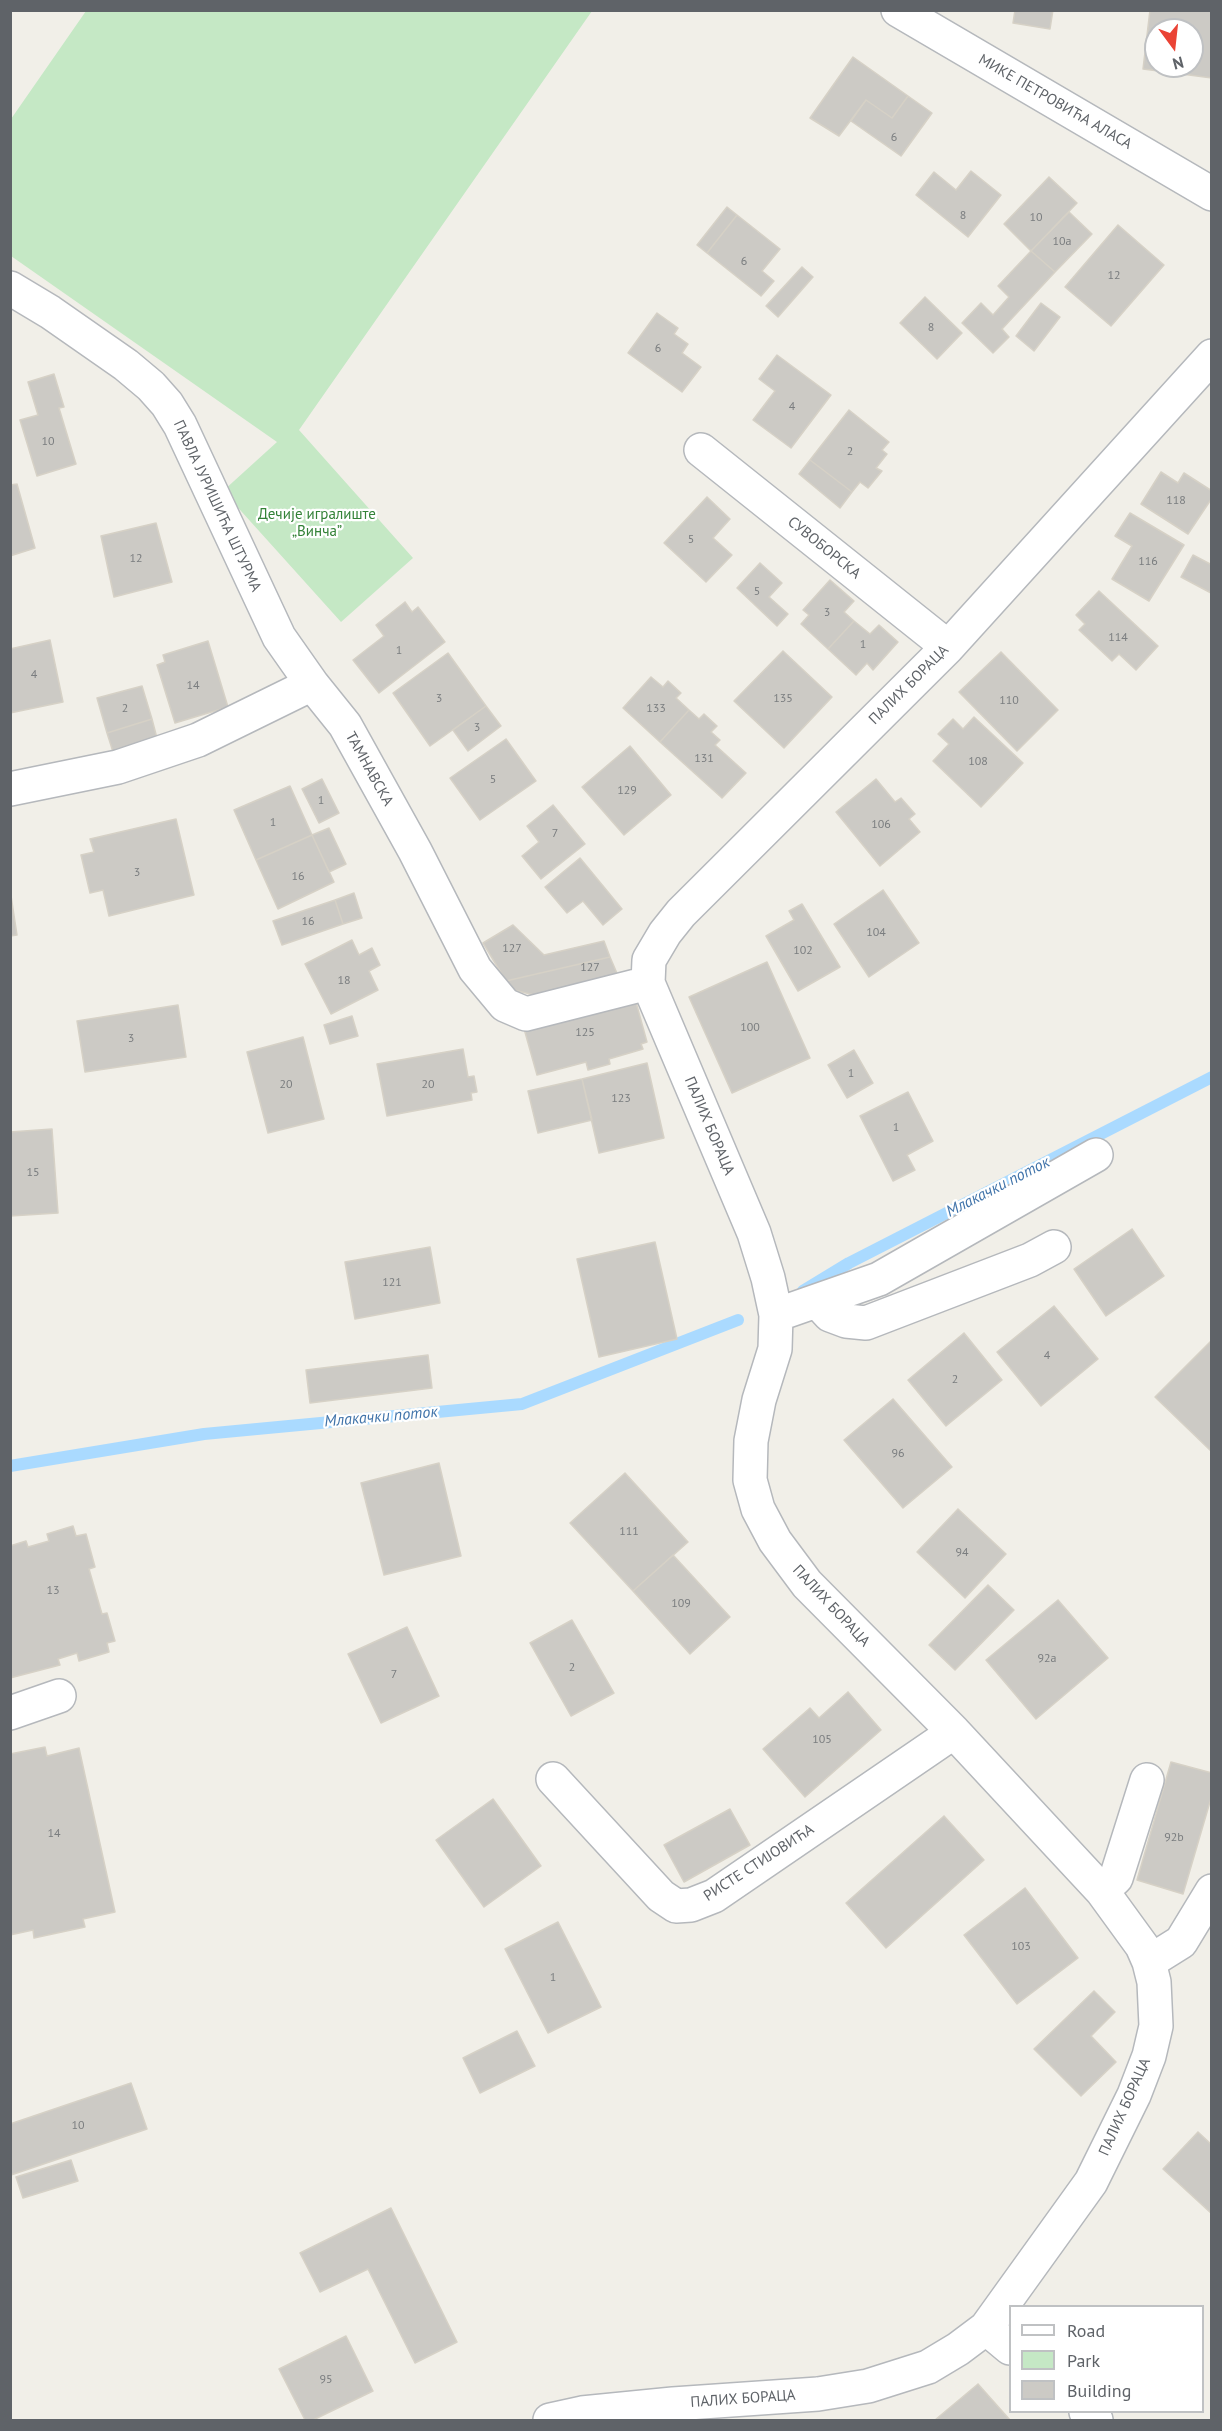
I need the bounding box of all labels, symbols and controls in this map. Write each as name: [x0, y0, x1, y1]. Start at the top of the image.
north arrow: [1144, 18, 1204, 78]
street label: МИКЕ ПЕТРОВИЋА АЛАСА: [975, 51, 1135, 153]
text: N: [1170, 52, 1186, 74]
house number: 6: [891, 131, 897, 145]
house number: 8: [960, 209, 966, 223]
house number: 10: [1029, 211, 1043, 225]
house number: 10a: [1052, 235, 1072, 249]
house number: 6: [741, 255, 747, 269]
house number: 12: [1107, 269, 1121, 283]
house number: 8: [928, 321, 934, 335]
house number: 6: [655, 342, 661, 356]
house number: 4: [789, 400, 795, 414]
street label: ПАВЛА ЈУРИШИЋА ШТУРМА: [169, 417, 265, 595]
house number: 10: [41, 435, 55, 449]
house number: 2: [847, 445, 853, 459]
house number: 118: [1166, 494, 1186, 508]
park label: Дечије игралиште „Винча”: [258, 506, 376, 541]
street label: СУВОБОРСКА: [784, 513, 864, 583]
house number: 5: [688, 533, 694, 547]
house number: 12: [129, 552, 143, 566]
house number: 116: [1138, 555, 1158, 569]
house number: 5: [754, 585, 760, 599]
house number: 3: [824, 606, 830, 620]
house number: 114: [1108, 631, 1128, 645]
house number: 1: [860, 638, 866, 652]
street label: ПАЛИХ БОРАЦА: [865, 641, 953, 729]
house number: 1: [396, 644, 402, 658]
house number: 4: [31, 668, 37, 682]
house number: 14: [186, 679, 200, 693]
house number: 3: [436, 692, 442, 706]
house number: 135: [773, 692, 793, 706]
house number: 110: [999, 694, 1019, 708]
house number: 2: [122, 702, 128, 716]
house number: 133: [646, 702, 666, 716]
house number: 3: [474, 721, 480, 735]
street label: ТАМНАВСКА: [341, 729, 397, 809]
house number: 131: [694, 752, 714, 766]
house number: 108: [968, 755, 988, 769]
house number: 5: [490, 773, 496, 787]
house number: 129: [617, 784, 637, 798]
house number: 1: [318, 794, 324, 808]
house number: 1: [270, 816, 276, 830]
house number: 106: [871, 818, 891, 832]
house number: 7: [552, 827, 558, 841]
house number: 3: [134, 866, 140, 880]
house number: 16: [291, 870, 305, 884]
house number: 16: [301, 915, 315, 929]
house number: 104: [866, 926, 886, 940]
house number: 127: [502, 942, 522, 956]
house number: 102: [793, 944, 813, 958]
house number: 127: [580, 961, 600, 975]
house number: 18: [337, 974, 351, 988]
house number: 100: [740, 1021, 760, 1035]
house number: 125: [575, 1026, 595, 1040]
house number: 3: [128, 1032, 134, 1046]
house number: 1: [848, 1067, 854, 1081]
street label: ПАЛИХ БОРАЦА: [680, 1074, 738, 1178]
house number: 20: [279, 1078, 293, 1092]
house number: 20: [421, 1078, 435, 1092]
house number: 123: [611, 1092, 631, 1106]
house number: 1: [893, 1121, 899, 1135]
water label: Млакачки поток: [943, 1153, 1053, 1221]
house number: 15: [26, 1166, 40, 1180]
house number: 121: [382, 1276, 402, 1290]
house number: 4: [1044, 1349, 1050, 1363]
house number: 2: [952, 1373, 958, 1387]
water label: Млакачки поток: [323, 1402, 439, 1432]
house number: 96: [891, 1447, 905, 1461]
house number: 111: [619, 1525, 639, 1539]
house number: 94: [955, 1546, 969, 1560]
street label: ПАЛИХ БОРАЦА: [789, 1561, 873, 1651]
house number: 13: [46, 1584, 60, 1598]
house number: 109: [671, 1597, 691, 1611]
house number: 92a: [1037, 1652, 1057, 1666]
house number: 2: [569, 1661, 575, 1675]
house number: 7: [391, 1668, 397, 1682]
house number: 105: [812, 1733, 832, 1747]
street label: РИСТЕ СТИЈОВИЋА: [700, 1821, 818, 1905]
house number: 14: [47, 1827, 61, 1841]
house number: 92b: [1164, 1831, 1184, 1845]
house number: 103: [1011, 1940, 1031, 1954]
house number: 1: [550, 1971, 556, 1985]
street label: ПАЛИХ БОРАЦА: [1095, 2055, 1155, 2159]
house number: 10: [71, 2119, 85, 2133]
legend: [1009, 2305, 1204, 2413]
text: Road: [1067, 2319, 1105, 2342]
text: Park: [1067, 2349, 1100, 2372]
house number: 95: [319, 2373, 333, 2387]
text: Building: [1067, 2379, 1131, 2402]
street label: ПАЛИХ БОРАЦА: [690, 2386, 796, 2412]

